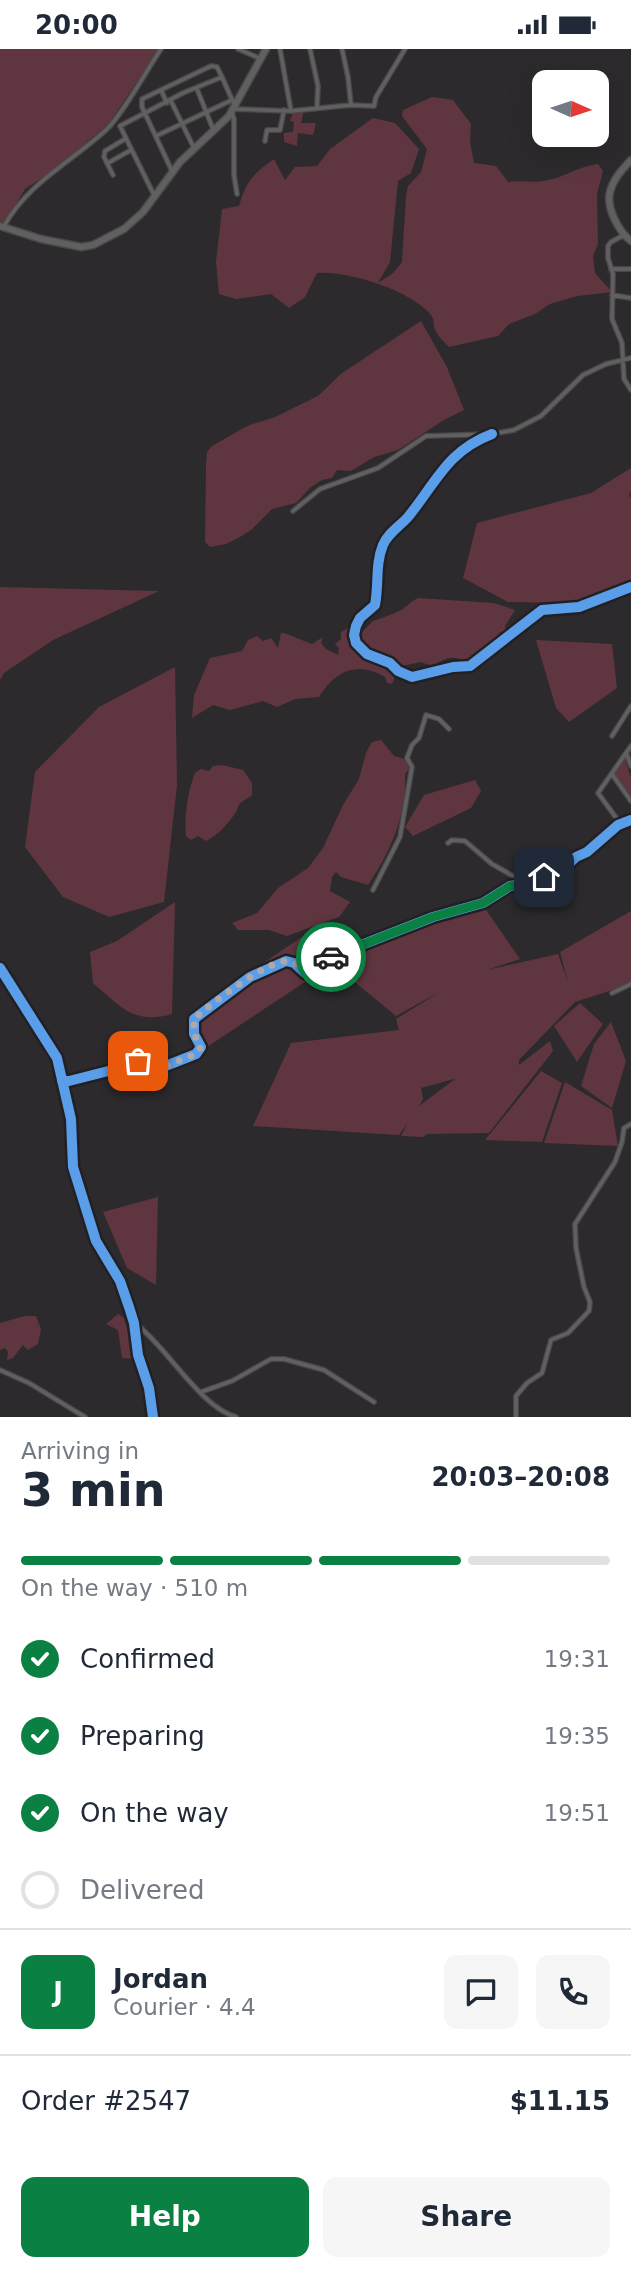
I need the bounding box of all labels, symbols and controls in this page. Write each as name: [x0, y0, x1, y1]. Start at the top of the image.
text: 20:00: [35, 10, 118, 40]
north arrow: [532, 70, 609, 147]
map controls: [532, 70, 609, 147]
pin: [514, 847, 574, 907]
icon: home: [525, 858, 563, 896]
courier: [296, 922, 366, 992]
icon: car: [312, 938, 350, 976]
pin: [108, 1031, 168, 1091]
icon: bag: [119, 1042, 157, 1080]
text: Arriving in: [21, 1438, 139, 1464]
text: 20:03–20:08: [431, 1462, 610, 1492]
text: 3 min: [21, 1463, 165, 1517]
text: On the way · 510 m: [21, 1575, 248, 1601]
icon: check: [21, 1640, 59, 1678]
text: Confirmed: [80, 1644, 215, 1674]
text: 19:31: [544, 1646, 610, 1672]
icon: check: [21, 1717, 59, 1755]
text: Preparing: [80, 1721, 205, 1751]
text: 19:35: [544, 1723, 610, 1749]
icon: check: [21, 1794, 59, 1832]
text: On the way: [80, 1798, 229, 1828]
text: 19:51: [544, 1800, 610, 1826]
text: Delivered: [80, 1875, 204, 1905]
button: chat: [444, 1955, 518, 2029]
button: phone: [536, 1955, 610, 2029]
text: Jordan: [113, 1964, 208, 1994]
text: J: [53, 1977, 63, 2007]
text: Courier · 4.4: [113, 1994, 256, 2020]
text: Order #2547: [21, 2086, 191, 2116]
text: $11.15: [510, 2086, 610, 2116]
button: Help: [21, 2177, 309, 2257]
button: Share: [323, 2177, 610, 2257]

